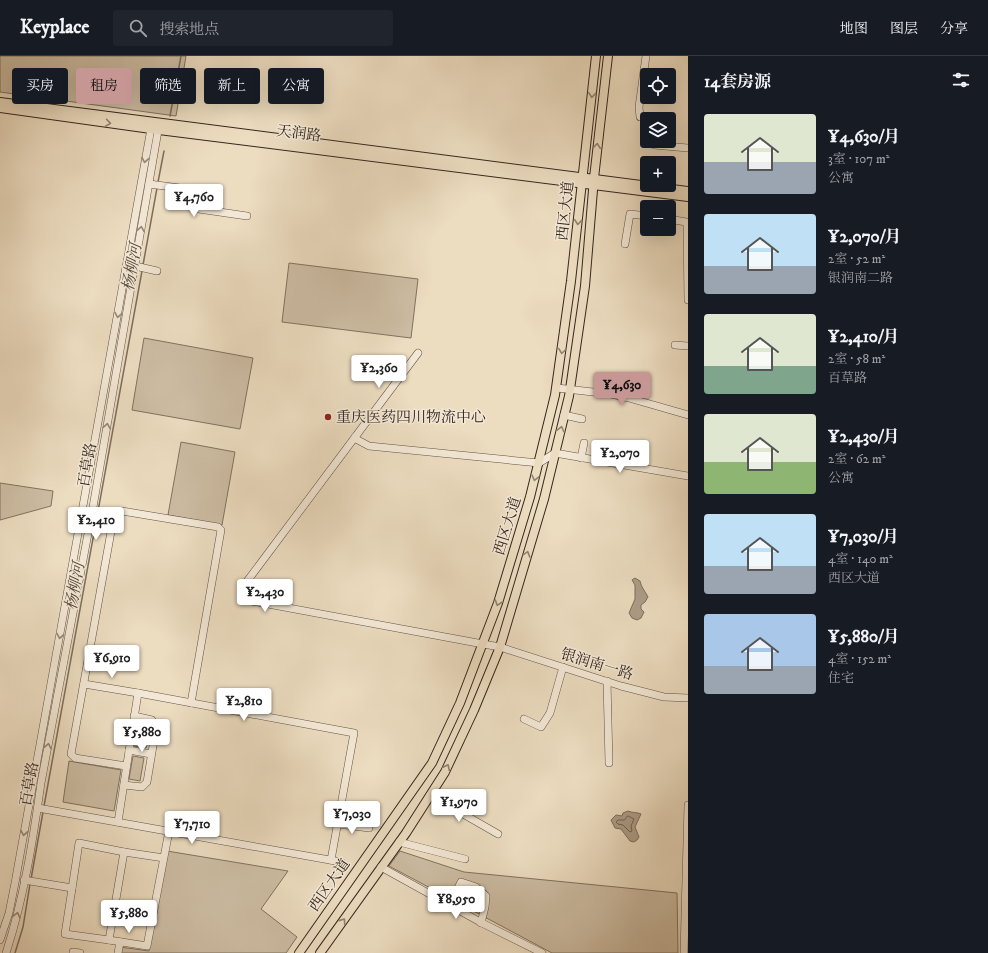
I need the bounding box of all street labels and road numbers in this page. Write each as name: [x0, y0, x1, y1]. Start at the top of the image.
street label: 天润路: [275, 121, 322, 146]
street label: 西区大道: [553, 180, 578, 242]
street label: 百草路: [74, 441, 101, 489]
street label: 西区大道: [490, 495, 525, 558]
street label: 银润南一路: [558, 644, 636, 685]
street label: 百草路: [16, 760, 43, 808]
street label: 西区大道: [304, 855, 354, 915]

